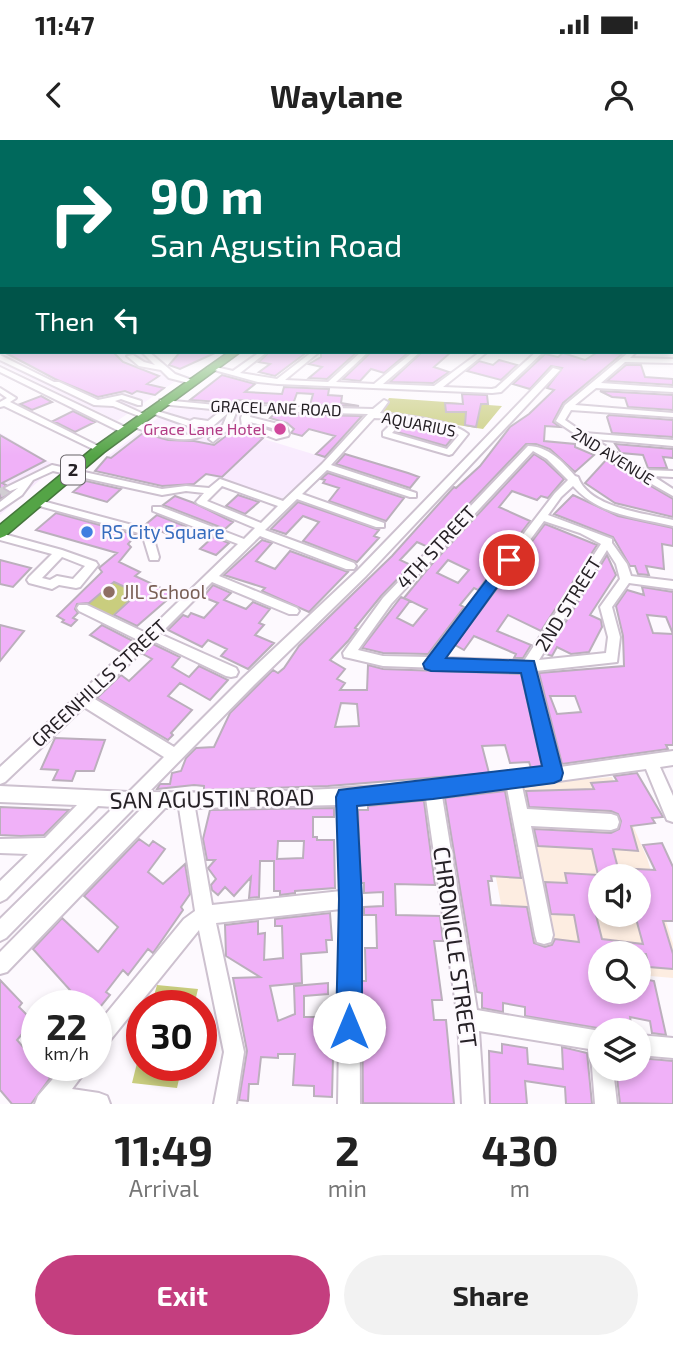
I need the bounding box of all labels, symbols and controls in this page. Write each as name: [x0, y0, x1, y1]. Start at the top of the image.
text: 11:47: [35, 9, 94, 40]
icon: back: [35, 76, 73, 114]
text: Waylane: [270, 76, 403, 114]
icon: person: [600, 76, 638, 114]
text: 90 m: [150, 165, 264, 224]
icon: right: [35, 168, 126, 259]
text: San Agustin Road: [150, 225, 402, 263]
icon: left: [108, 301, 146, 339]
text: Then: [35, 305, 94, 336]
street label: GRACELANE ROAD: [210, 396, 342, 419]
street label: AQUARIUS: [380, 407, 458, 441]
place label: Grace Lane Hotel: [143, 419, 266, 438]
marker: Grace Lane Hotel: [272, 421, 288, 437]
street label: 2ND AVENUE: [569, 423, 658, 488]
road number: 2: [61, 456, 85, 484]
street label: 4TH STREET: [391, 500, 480, 593]
place label: RS City Square: [101, 520, 225, 543]
marker: RS City Square: [79, 524, 95, 540]
pin: [479, 530, 539, 590]
icon: arrive: [490, 541, 528, 579]
street label: 2ND STREET: [530, 552, 606, 655]
place label: JIL School: [123, 580, 207, 603]
marker: JIL School: [101, 584, 117, 600]
street label: GREENHILLS STREET: [26, 614, 171, 751]
street label: SAN AGUSTIN ROAD: [109, 782, 315, 814]
street label: CHRONICLE STREET: [428, 844, 484, 1049]
map controls: [588, 864, 651, 1081]
button: sound: [588, 864, 651, 927]
button: search: [588, 941, 651, 1004]
speed limit sign: 30: [126, 990, 217, 1081]
position arrow: [312, 990, 386, 1064]
text: 22: [46, 1005, 87, 1047]
button: layers: [588, 1018, 651, 1081]
text: km/h: [44, 1042, 89, 1064]
text: 11:49: [115, 1124, 213, 1174]
text: 2: [335, 1124, 359, 1174]
text: 430: [481, 1124, 558, 1174]
text: Arrival: [129, 1174, 199, 1202]
text: min: [328, 1174, 367, 1202]
text: m: [510, 1174, 530, 1202]
button: Exit: [35, 1255, 330, 1335]
button: Share: [344, 1255, 638, 1335]

